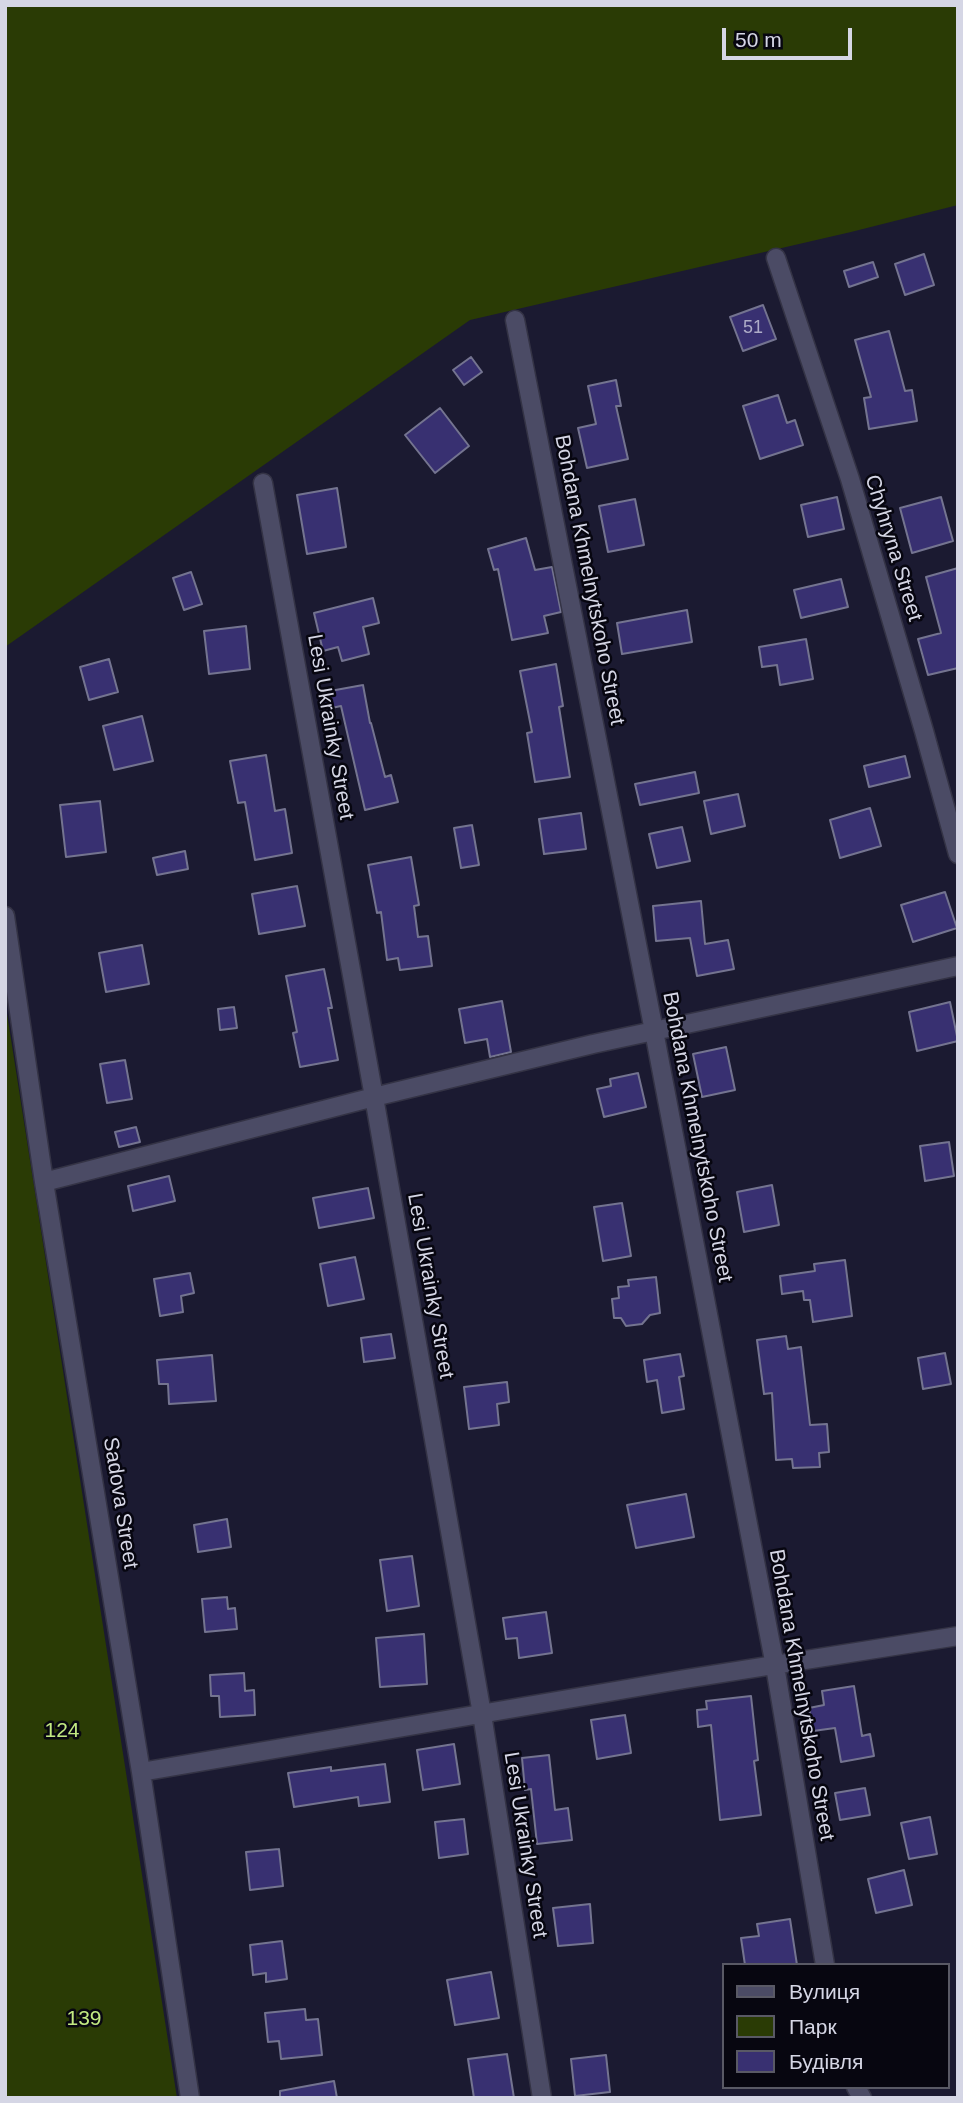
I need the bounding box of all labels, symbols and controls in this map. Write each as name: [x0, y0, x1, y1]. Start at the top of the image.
scale bar: [725, 14, 855, 58]
text: 50 m: [735, 28, 782, 51]
house number: 51: [743, 317, 763, 339]
street label: Bohdana Khmelnytskoho Street: [548, 433, 630, 727]
street label: Chyhryna Street: [859, 472, 927, 624]
street label: Lesi Ukrainky Street: [301, 632, 359, 822]
street label: Bohdana Khmelnytskoho Street: [656, 990, 738, 1284]
street label: Lesi Ukrainky Street: [401, 1191, 459, 1381]
street label: Sadova Street: [97, 1435, 143, 1571]
street label: Bohdana Khmelnytskoho Street: [763, 1547, 839, 1843]
park label: 124: [44, 1718, 80, 1744]
street label: Lesi Ukrainky Street: [498, 1750, 552, 1940]
legend: [722, 1963, 949, 2089]
text: Вулиця: [789, 1980, 860, 2003]
park label: 139: [66, 2006, 102, 2032]
text: Парк: [789, 2015, 837, 2038]
text: Будівля: [789, 2050, 863, 2073]

